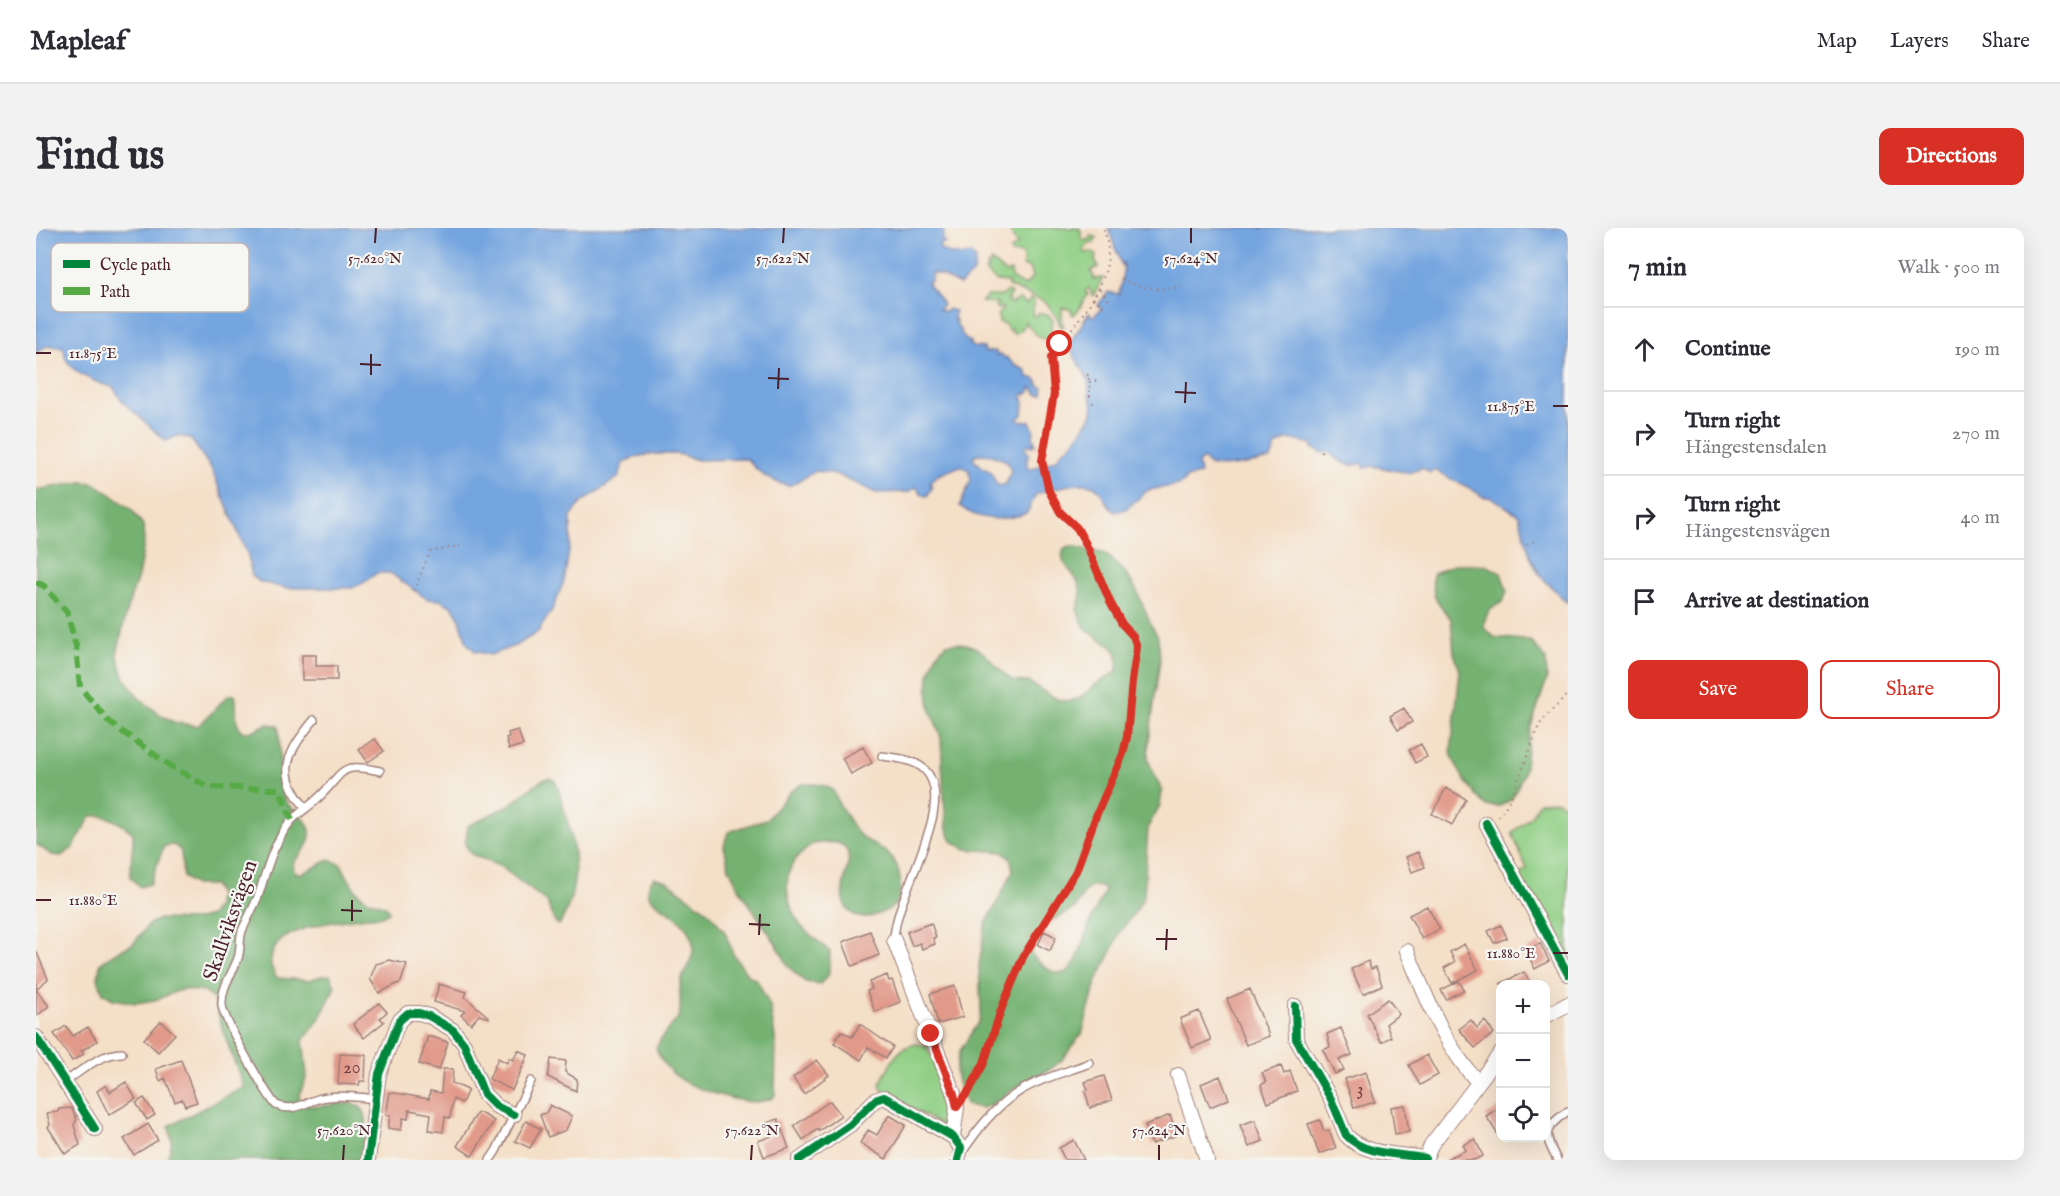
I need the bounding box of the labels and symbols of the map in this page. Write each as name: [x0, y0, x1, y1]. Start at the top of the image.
legend: [51, 243, 249, 312]
text: 57.620°N: [348, 249, 402, 268]
text: 57.622°N: [756, 249, 810, 268]
text: 57.624°N: [1164, 249, 1218, 268]
text: Cycle path: [100, 256, 171, 276]
text: Path: [100, 283, 131, 303]
route start: [1046, 330, 1072, 356]
text: 11.875°E: [69, 344, 117, 363]
text: 11.875°E: [1487, 397, 1535, 416]
street label: Skallviksvägen: [198, 857, 264, 985]
text: 11.880°E: [69, 891, 117, 910]
text: 11.880°E: [1487, 944, 1535, 963]
route end: [917, 1020, 943, 1046]
house number: 20: [343, 1057, 361, 1080]
house number: 3: [1357, 1079, 1363, 1102]
text: 57.620°N: [317, 1121, 371, 1140]
text: 57.622°N: [725, 1121, 779, 1140]
text: 57.624°N: [1132, 1121, 1186, 1140]

